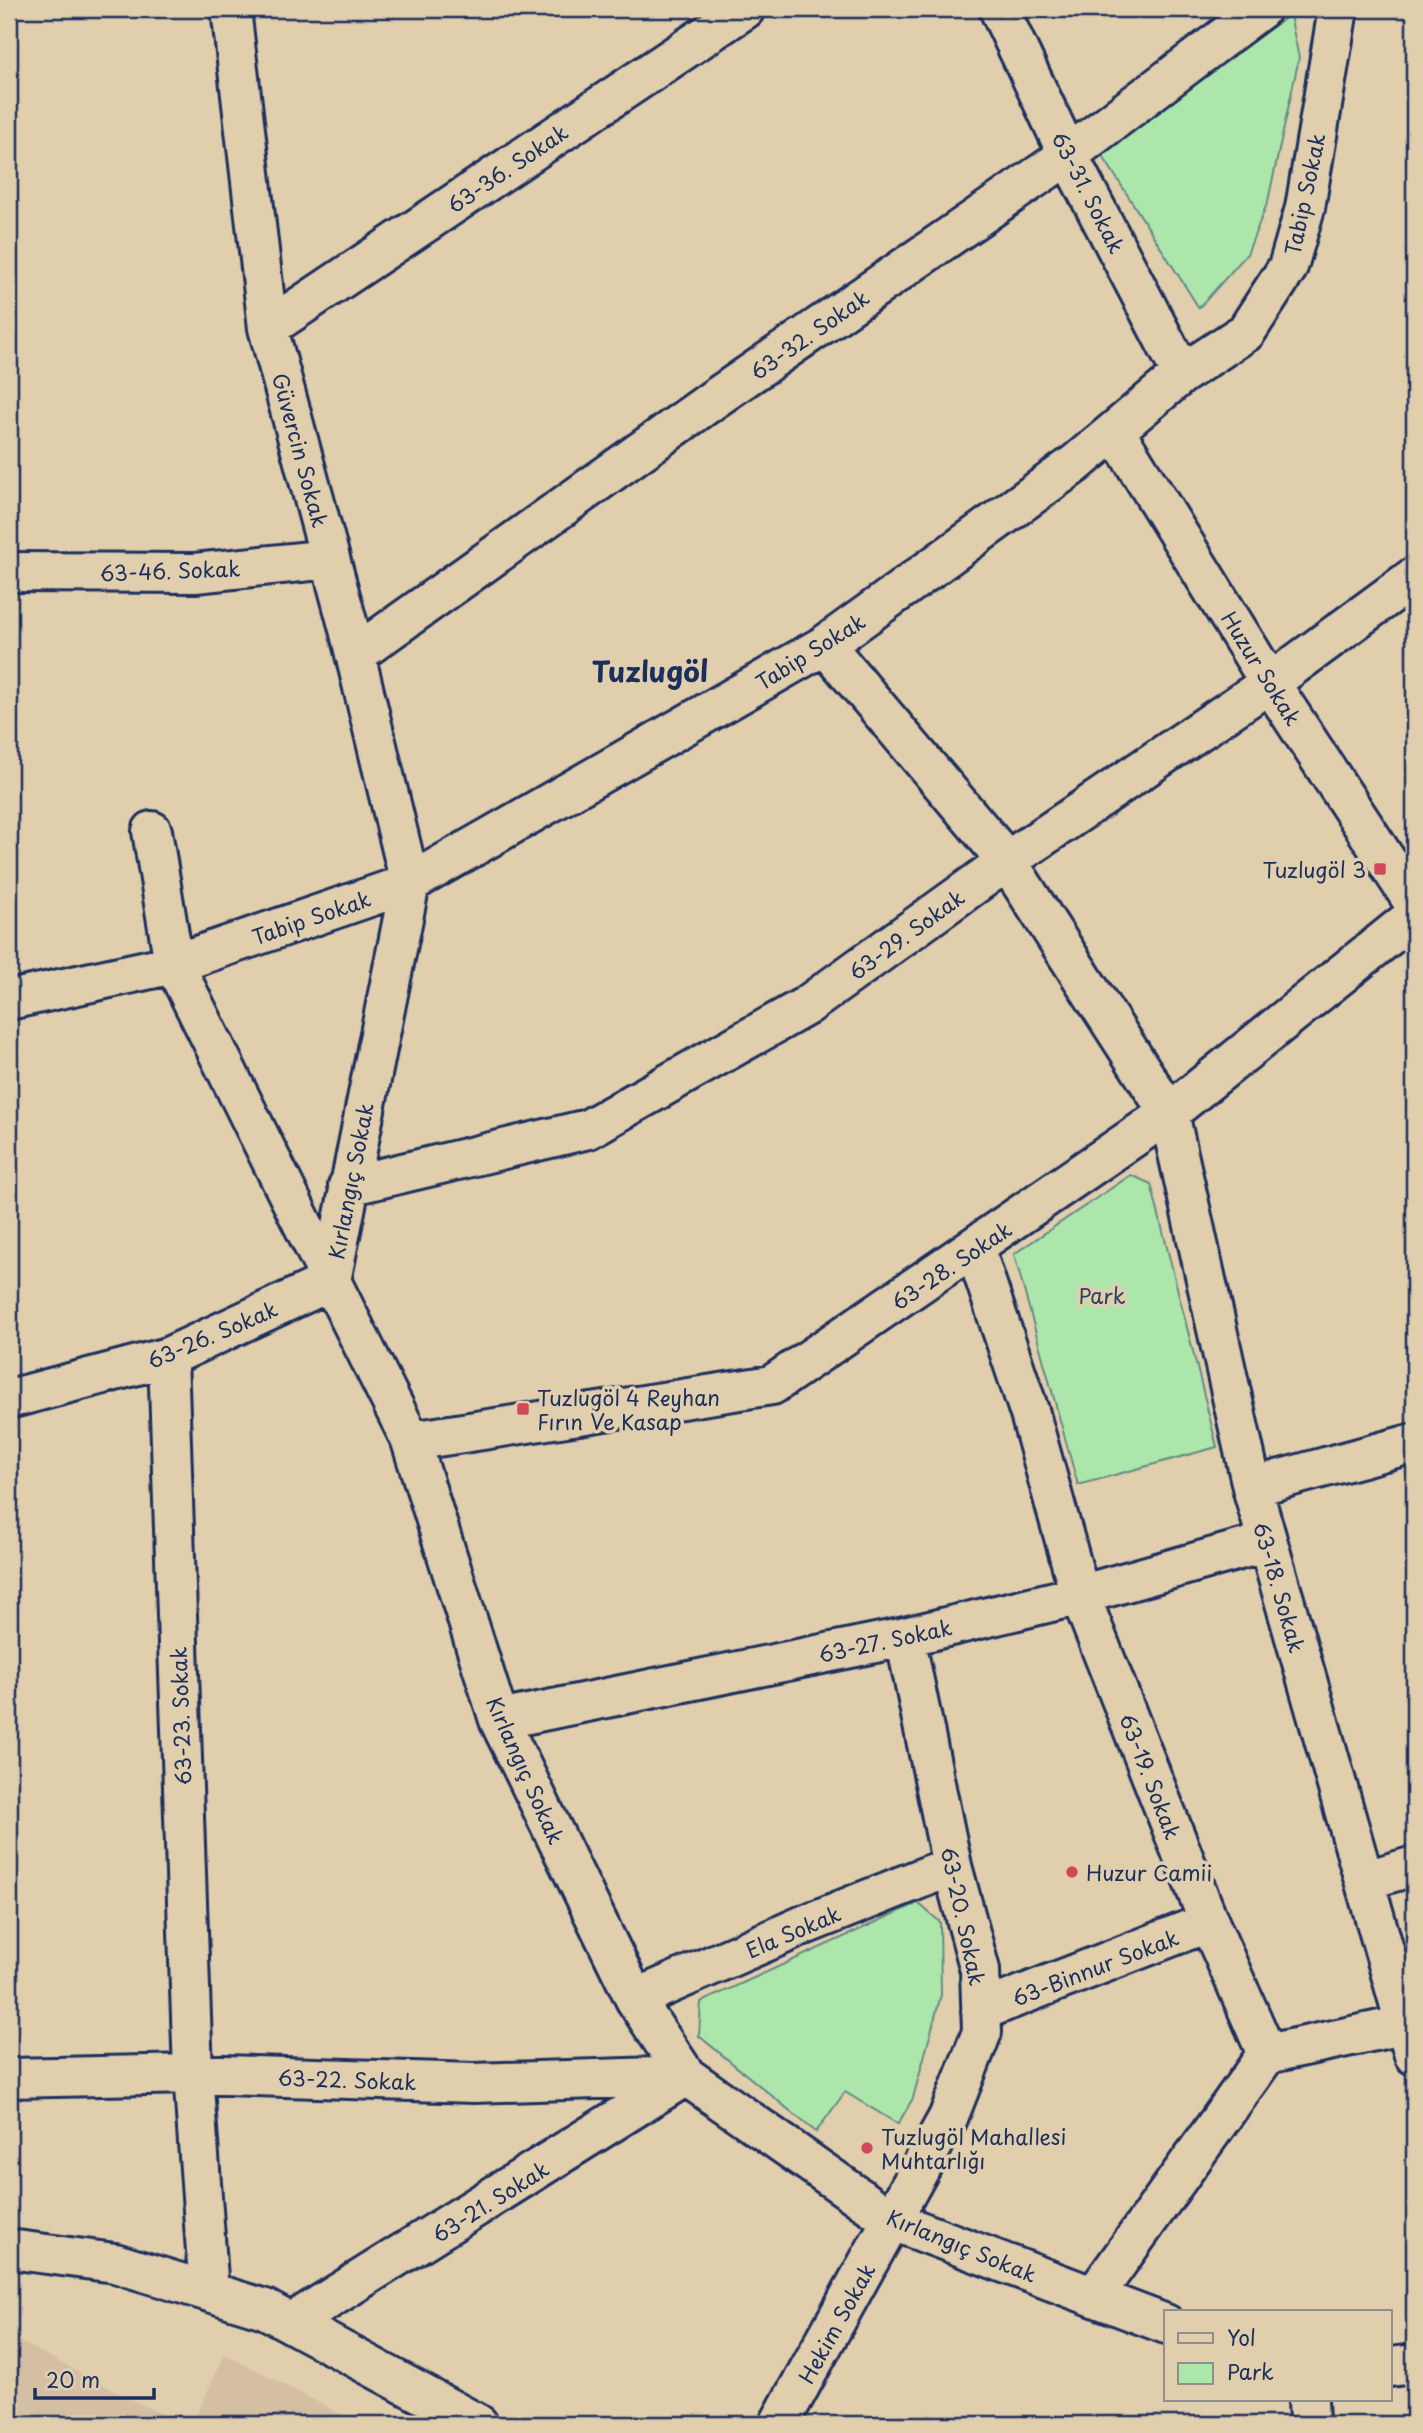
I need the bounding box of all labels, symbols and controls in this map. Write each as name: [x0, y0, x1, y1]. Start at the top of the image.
street label: 63-36. Sokak: [440, 116, 574, 220]
street label: 63-31. Sokak: [1045, 125, 1133, 259]
street label: Tabip Sokak: [1275, 130, 1333, 258]
street label: 63-32. Sokak: [743, 281, 875, 387]
street label: Güvercin Sokak: [265, 369, 337, 531]
street label: 63-46. Sokak: [99, 552, 241, 588]
street label: Tabip Sokak: [749, 605, 871, 697]
street label: Huzur Sokak: [1214, 605, 1310, 731]
district label: Tuzlugöl: [592, 649, 708, 692]
place label: Tuzlugöl 3: [1262, 853, 1366, 885]
marker: Tuzlugöl 3: [1372, 861, 1388, 877]
street label: 63-29. Sokak: [841, 881, 971, 987]
street label: Tabip Sokak: [247, 882, 375, 952]
street label: Kırlangıç Sokak: [319, 1100, 381, 1262]
street label: 63-28. Sokak: [884, 1213, 1018, 1317]
park label: Park: [1079, 1279, 1126, 1311]
street label: 63-26. Sokak: [142, 1292, 282, 1376]
place label: Tuzlugöl 4 Reyhan Fırın Ve Kasap: [537, 1381, 720, 1437]
marker: Tuzlugöl 4 Reyhan Fırın Ve Kasap: [515, 1401, 531, 1417]
street label: 63-18. Sokak: [1246, 1518, 1314, 1656]
street label: 63-27. Sokak: [815, 1610, 955, 1670]
street label: 63-23. Sokak: [162, 1646, 198, 1786]
street label: Kırlangıç Sokak: [479, 1691, 573, 1849]
street label: 63-19. Sokak: [1112, 1708, 1190, 1844]
street label: 63-20. Sokak: [934, 1844, 994, 1988]
place label: Huzur Camii: [1086, 1856, 1212, 1888]
marker: Huzur Camii: [1064, 1864, 1080, 1880]
street label: Ela Sokak: [741, 1897, 845, 1965]
street label: 63-Binnur Sokak: [1007, 1920, 1183, 2014]
street label: 63-22. Sokak: [277, 2061, 417, 2097]
place label: Tuzlugöl Mahallesi Muhtarlığı: [881, 2120, 1066, 2176]
marker: Tuzlugöl Mahallesi Muhtarlığı: [859, 2140, 875, 2156]
street label: 63-21. Sokak: [425, 2152, 555, 2250]
street label: Kırlangıç Sokak: [882, 2200, 1042, 2290]
street label: Hekim Sokak: [790, 2257, 882, 2389]
legend: [1164, 2310, 1392, 2402]
text: Yol: [1227, 2321, 1256, 2353]
text: Park: [1227, 2355, 1274, 2387]
scale bar: [35, 2356, 154, 2400]
text: 20 m: [46, 2363, 100, 2395]

